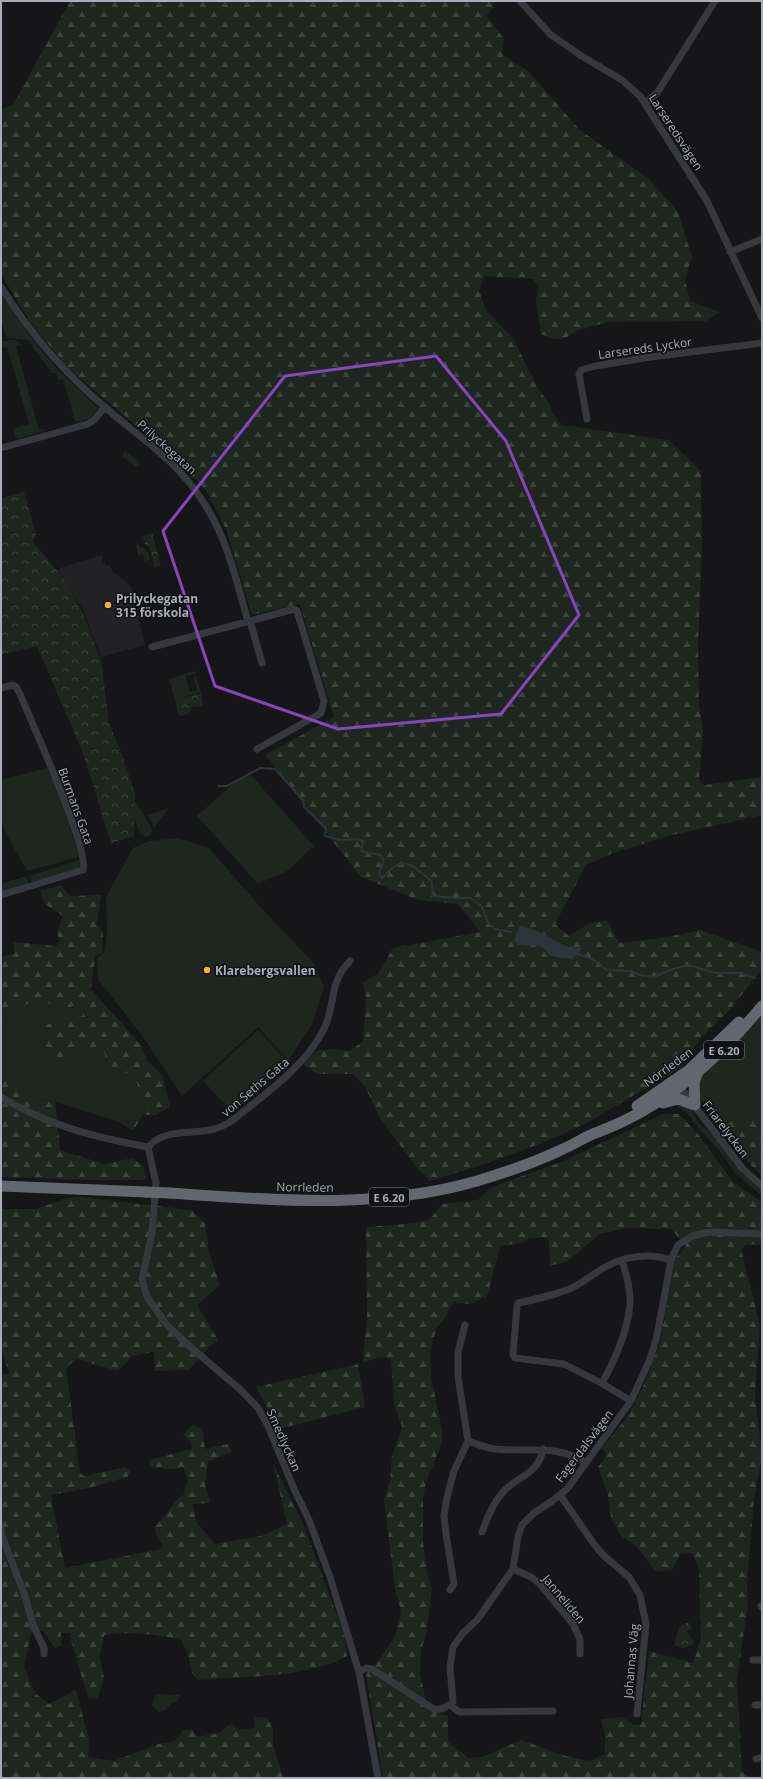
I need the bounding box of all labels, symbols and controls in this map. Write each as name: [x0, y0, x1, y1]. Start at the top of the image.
street label: Larseredsvägen: [645, 90, 707, 174]
street label: Larsereds Lyckor: [597, 333, 693, 363]
street label: Prilyckegatan: [134, 416, 200, 478]
place label: Prilyckegatan 315 förskola: [116, 590, 198, 621]
marker: Prilyckegatan 315 förskola: [103, 600, 113, 610]
street label: Burmans Gata: [54, 765, 98, 847]
place label: Klarebergsvallen: [215, 962, 316, 979]
marker: Klarebergsvallen: [202, 965, 212, 975]
road number: E 6.20: [704, 1041, 744, 1059]
street label: Norrleden: [640, 1043, 696, 1091]
street label: von Seths Gata: [217, 1054, 293, 1120]
street label: Friarelyckan: [699, 1097, 753, 1161]
street label: Norrleden: [276, 1178, 334, 1196]
road number: E 6.20: [369, 1188, 409, 1206]
street label: Smedlyckan: [263, 1406, 305, 1474]
street label: Fagerdalsvägen: [551, 1406, 617, 1486]
street label: Janneliden: [538, 1570, 589, 1627]
street label: Johannas Väg: [619, 1622, 643, 1700]

